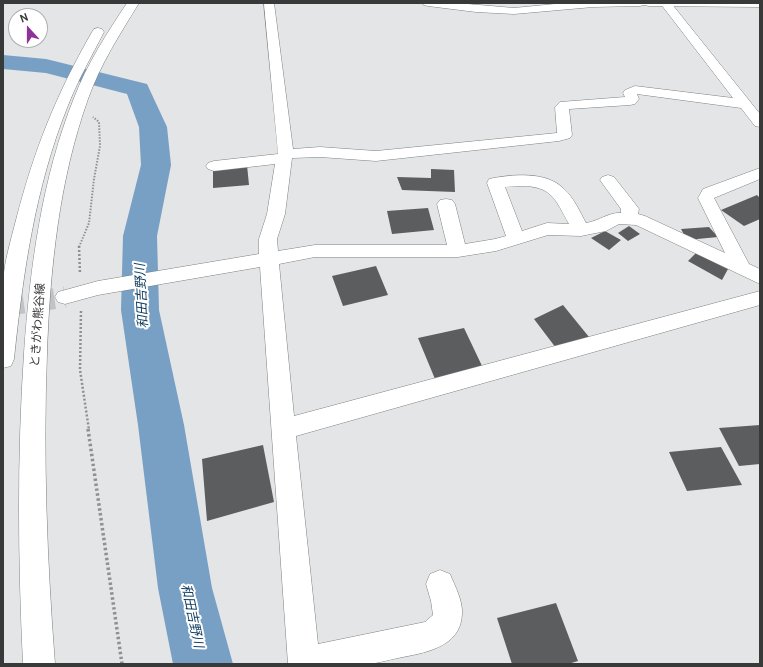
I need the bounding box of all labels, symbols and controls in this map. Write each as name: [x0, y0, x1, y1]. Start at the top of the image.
north arrow: [8, 8, 48, 48]
text: N: [18, 10, 30, 26]
water label: 和田吉野川: [133, 263, 151, 329]
street label: ときがわ熊谷線: [28, 283, 48, 367]
water label: 和田吉野川: [178, 583, 206, 649]

